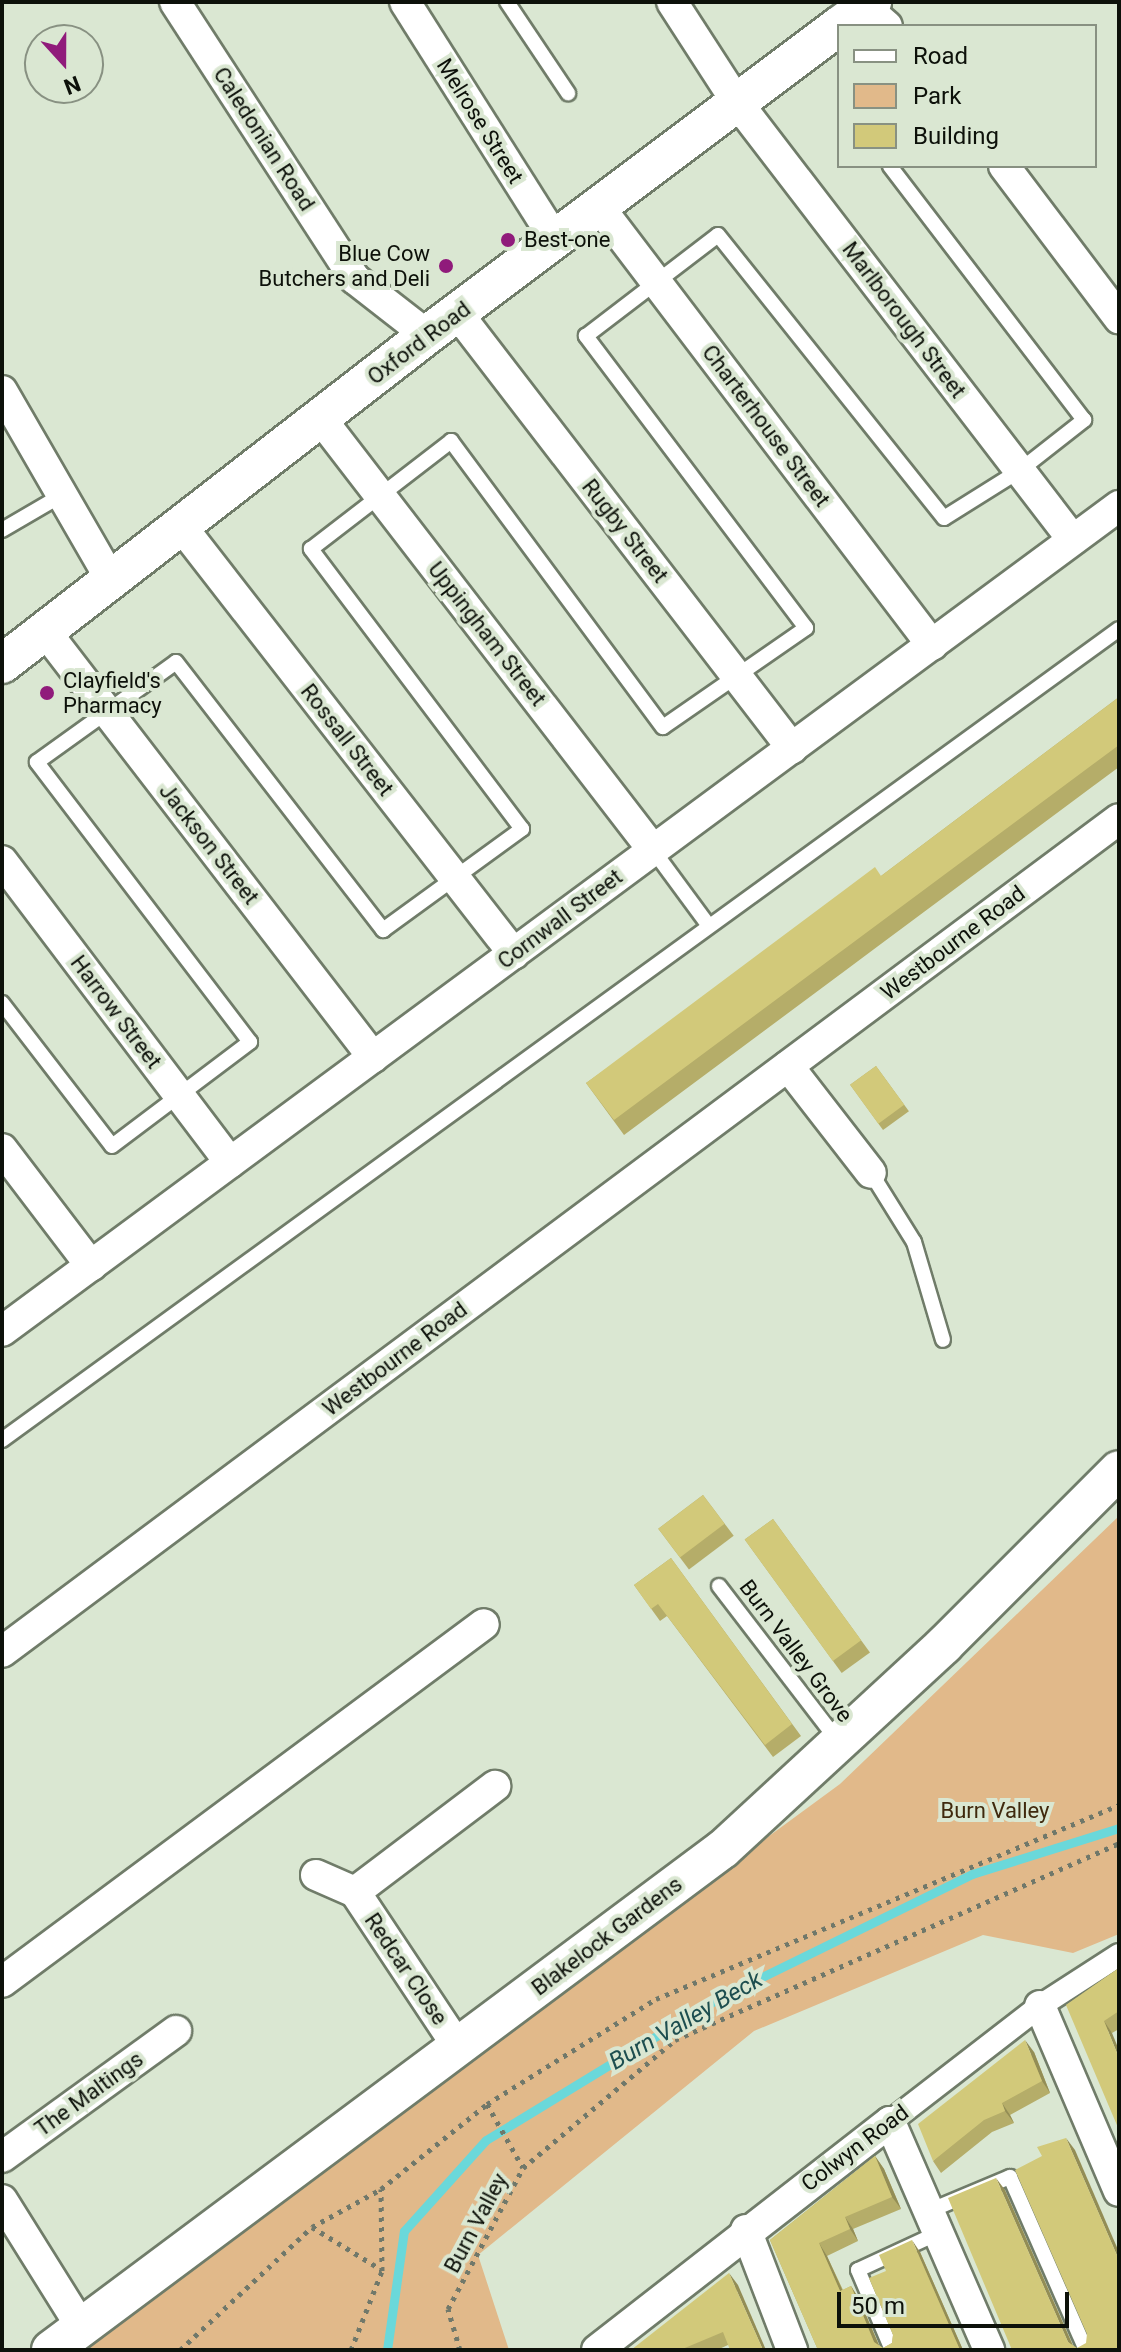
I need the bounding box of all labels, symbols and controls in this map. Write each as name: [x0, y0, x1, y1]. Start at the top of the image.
north arrow: [24, 24, 104, 104]
legend: [837, 24, 1097, 168]
text: Road: [913, 42, 968, 70]
street label: Melrose Street: [431, 54, 529, 188]
street label: Caledonian Road: [208, 62, 320, 216]
text: N: [60, 71, 84, 99]
text: Park: [913, 82, 961, 110]
text: Building: [913, 122, 999, 150]
place label: Best-one: [524, 227, 610, 253]
marker: Best-one: [499, 231, 517, 249]
street label: Marlborough Street: [837, 237, 971, 403]
place label: Blue Cow Butchers and Deli: [259, 240, 430, 292]
marker: Blue Cow Butchers and Deli: [437, 257, 455, 275]
street label: Oxford Road: [362, 296, 476, 390]
street label: Charterhouse Street: [696, 340, 836, 512]
street label: Rugby Street: [576, 474, 674, 588]
street label: Uppingham Street: [423, 557, 551, 711]
place label: Clayfield's Pharmacy: [63, 667, 162, 718]
street label: Rossall Street: [295, 679, 399, 801]
marker: Clayfield's Pharmacy: [38, 684, 56, 702]
street label: Jackson Street: [154, 778, 264, 910]
street label: Cornwall Street: [492, 864, 628, 974]
street label: Westbourne Road: [876, 880, 1030, 1006]
street label: Harrow Street: [65, 950, 167, 1074]
street label: Westbourne Road: [318, 1296, 472, 1422]
street label: Burn Valley Grove: [734, 1575, 858, 1727]
park label: Burn Valley: [940, 1798, 1050, 1824]
street label: Blakelock Gardens: [527, 1871, 687, 2001]
street label: Redcar Close: [359, 1908, 453, 2030]
water label: Burn Valley Beck: [604, 1965, 768, 2077]
street label: The Maltings: [30, 2046, 148, 2142]
street label: Colwyn Road: [796, 2099, 914, 2197]
street label: Burn Valley: [439, 2169, 513, 2277]
scale bar: [841, 2276, 1073, 2326]
text: 50 m: [851, 2292, 905, 2320]

